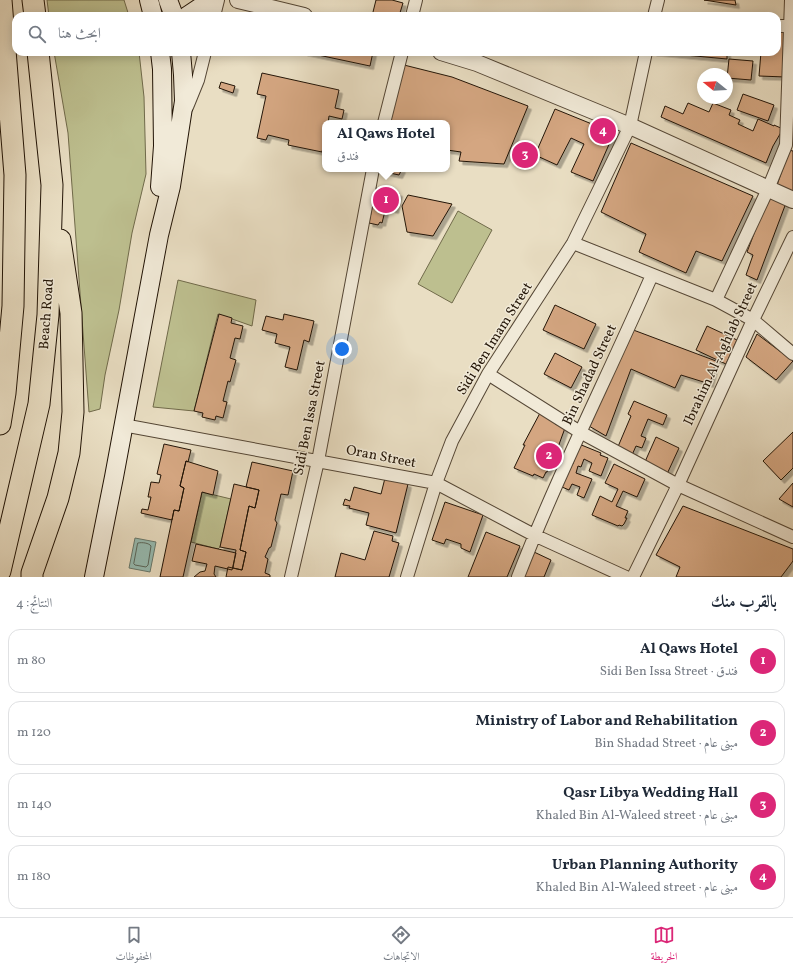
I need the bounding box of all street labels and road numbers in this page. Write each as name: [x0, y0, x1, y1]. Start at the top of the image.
street label: Beach Road: [35, 278, 59, 350]
street label: Sidi Ben Imam Street: [453, 279, 537, 399]
street label: Ibrahim Al-Aghlab Street: [679, 279, 763, 429]
street label: Bin Shadad Street: [558, 321, 622, 429]
street label: Sidi Ben Issa Street: [290, 359, 330, 477]
street label: Oran Street: [344, 441, 418, 473]

